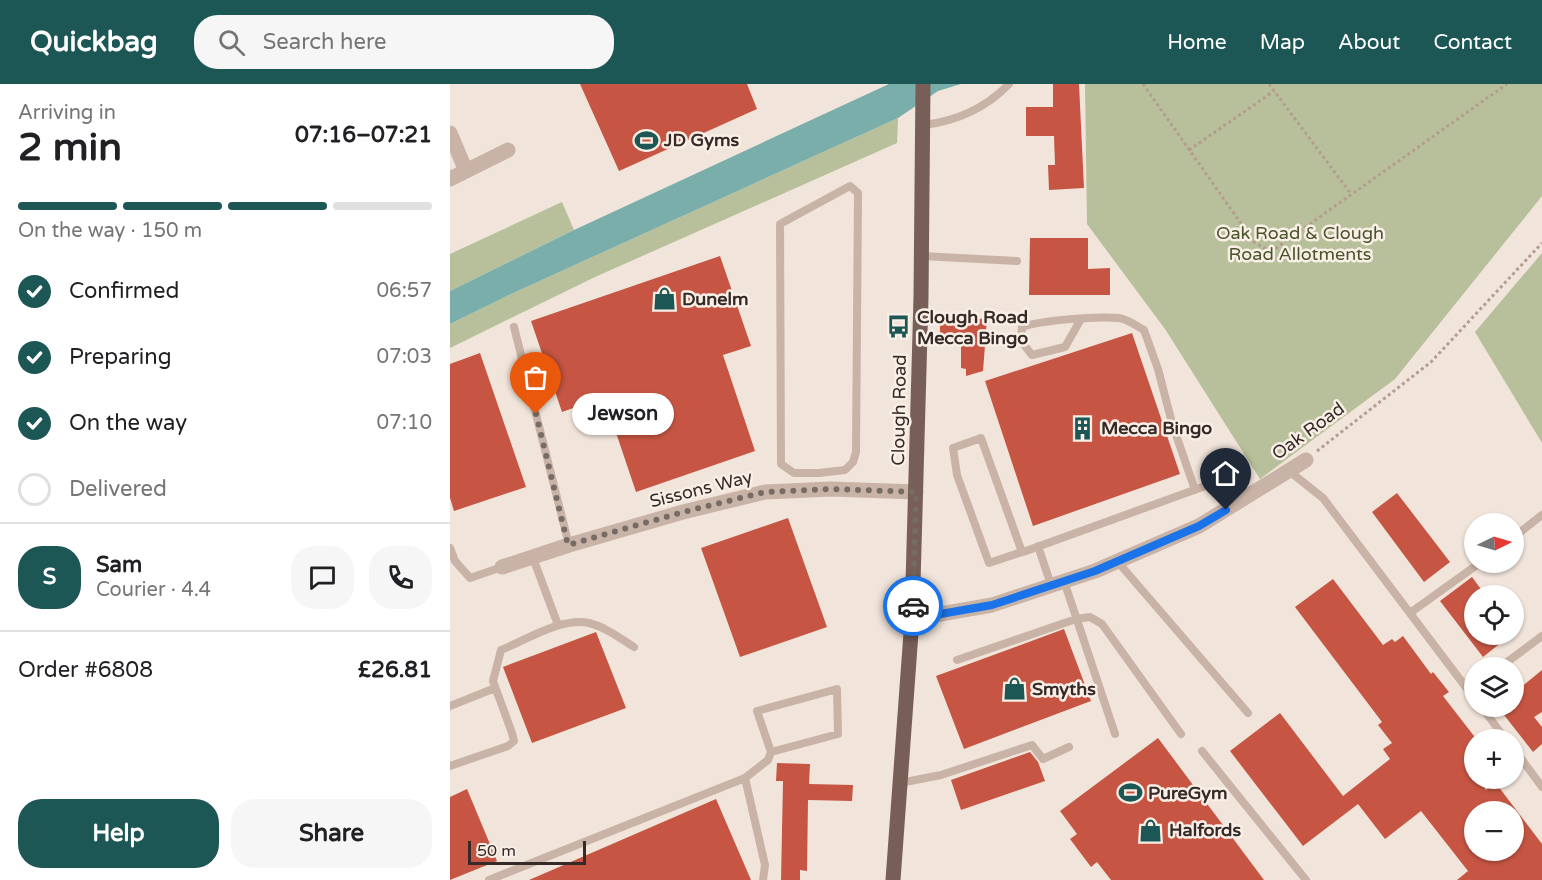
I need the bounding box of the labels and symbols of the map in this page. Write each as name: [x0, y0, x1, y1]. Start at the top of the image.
sports icon: JD Gyms: [633, 127, 659, 153]
place label: JD Gyms: [663, 129, 739, 151]
park label: Oak Road & Clough Road Allotments: [1216, 222, 1384, 265]
shop icon: Dunelm: [651, 286, 677, 312]
place label: Dunelm: [682, 288, 749, 310]
place label: Clough Road Mecca Bingo: [917, 306, 1028, 349]
bus stop icon: Clough Road Mecca Bingo: [886, 314, 912, 340]
pin: [510, 352, 561, 414]
street label: Clough Road: [887, 354, 911, 466]
callout: Jewson: [572, 393, 674, 435]
street label: Oak Road: [1267, 397, 1349, 465]
building icon: Mecca Bingo: [1070, 415, 1096, 441]
place label: Mecca Bingo: [1101, 417, 1212, 439]
pin: [1200, 448, 1251, 510]
street label: Sissons Way: [647, 466, 755, 512]
north arrow: [1464, 513, 1524, 573]
courier: [883, 576, 943, 636]
shop icon: Smyths: [1001, 676, 1027, 702]
place label: Smyths: [1032, 678, 1096, 700]
sports icon: PureGym: [1117, 780, 1143, 806]
place label: PureGym: [1148, 782, 1227, 804]
shop icon: Halfords: [1138, 817, 1164, 843]
place label: Halfords: [1169, 819, 1241, 841]
scale bar: [468, 838, 586, 866]

